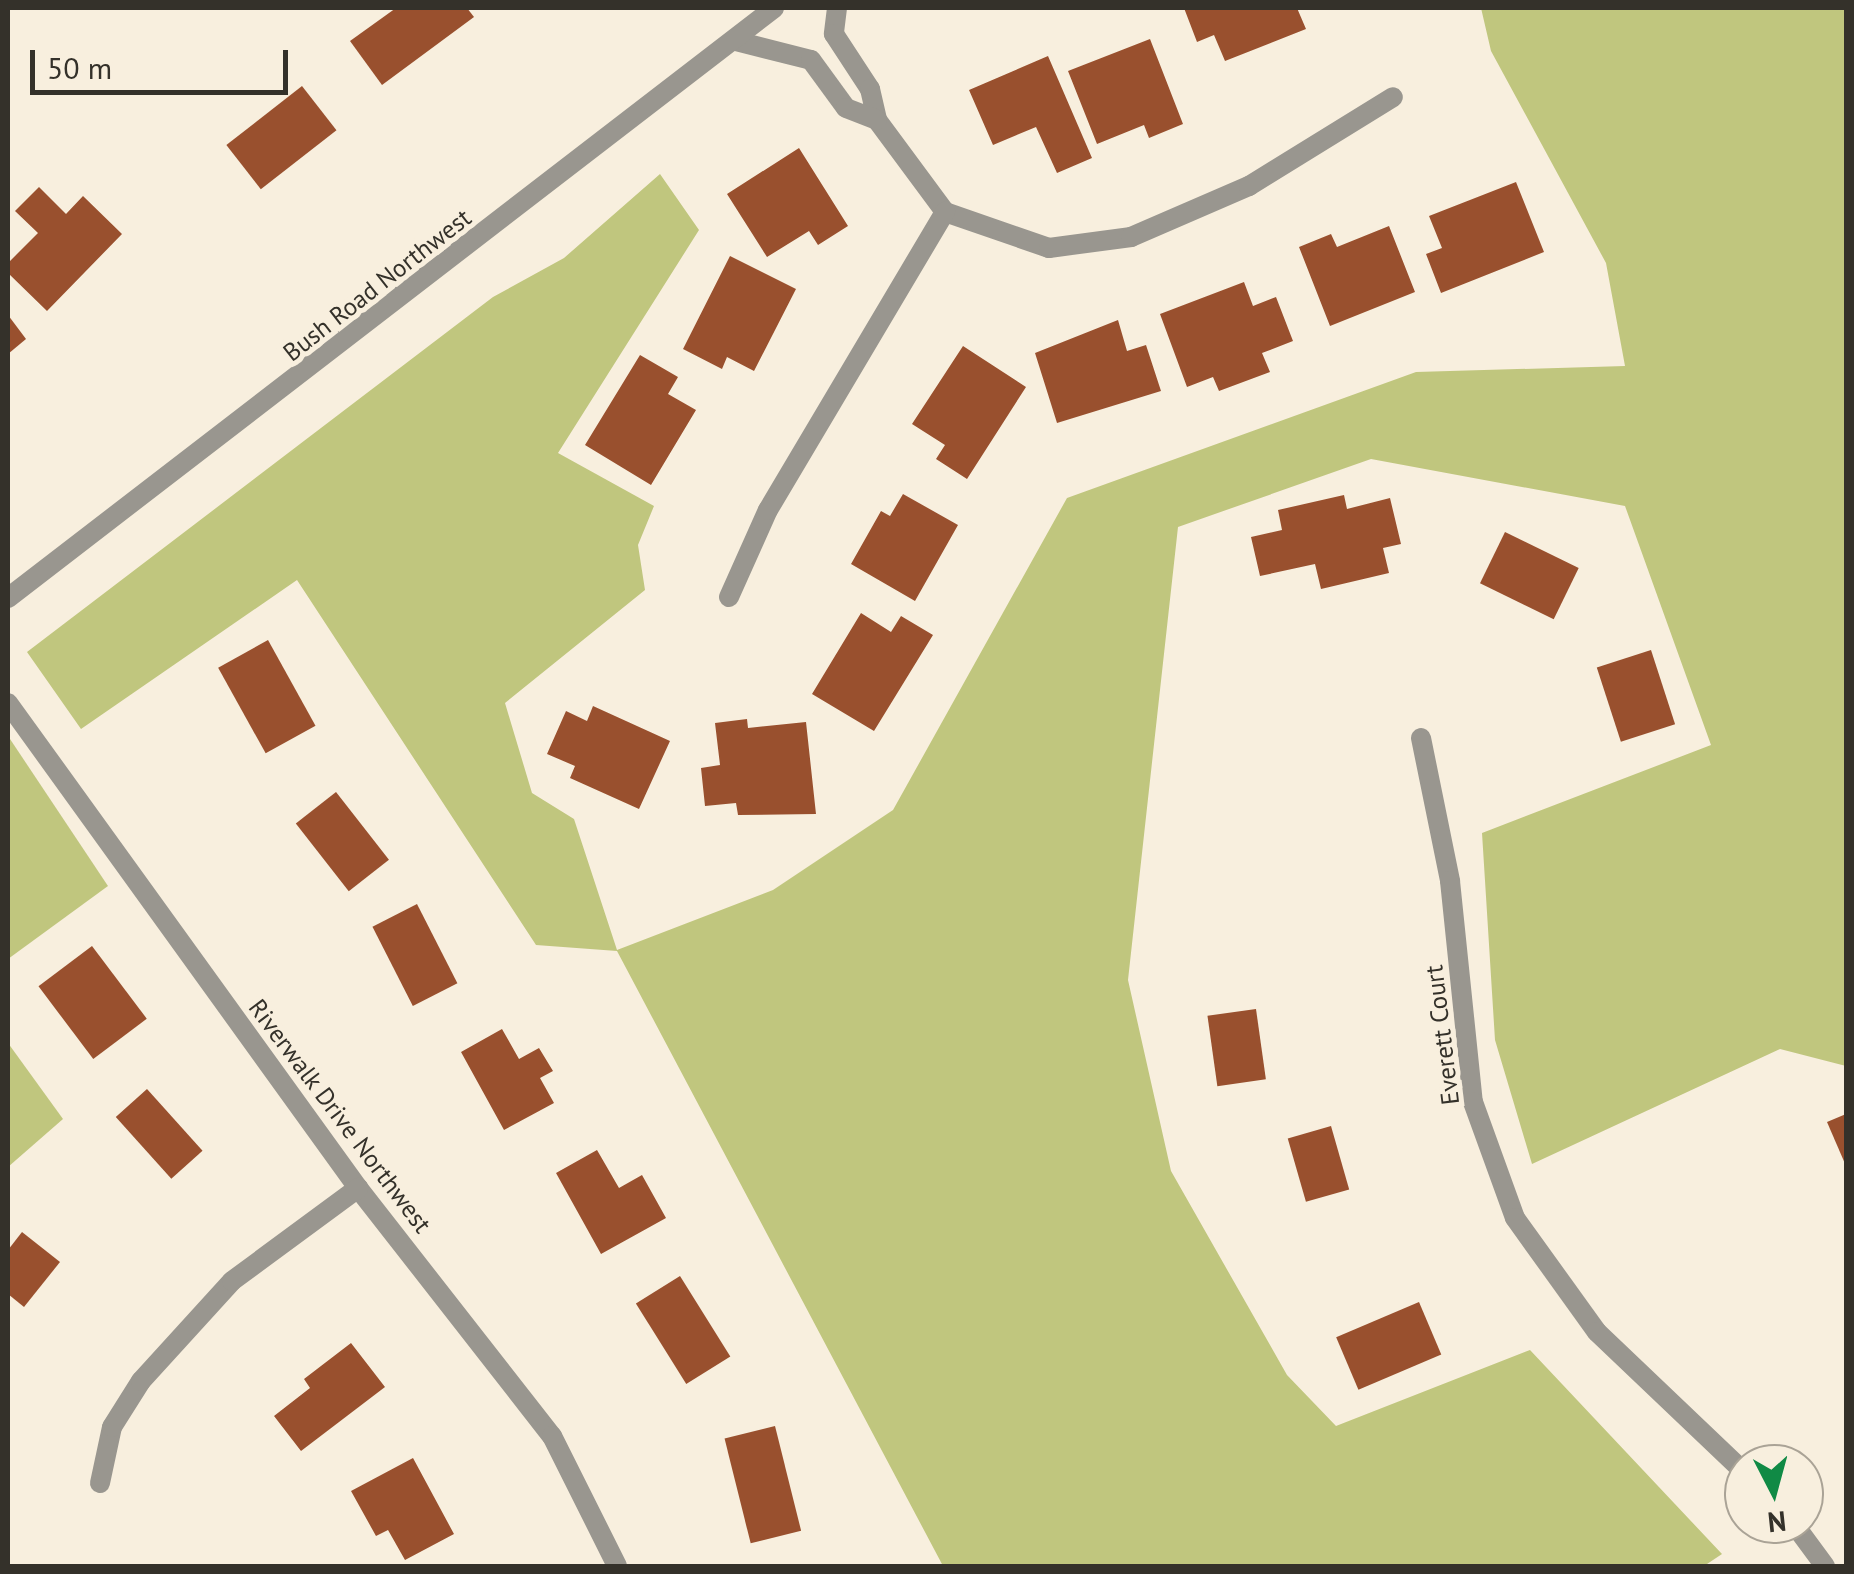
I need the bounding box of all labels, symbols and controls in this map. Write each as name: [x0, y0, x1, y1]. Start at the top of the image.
scale bar: [35, 30, 292, 92]
text: 50 m: [47, 48, 112, 87]
street label: Bush Road Northwest: [277, 202, 477, 368]
street label: Everett Court: [1419, 963, 1465, 1107]
street label: Riverwalk Drive Northwest: [242, 993, 438, 1239]
north arrow: [1724, 1444, 1824, 1544]
text: N: [1766, 1503, 1788, 1542]

